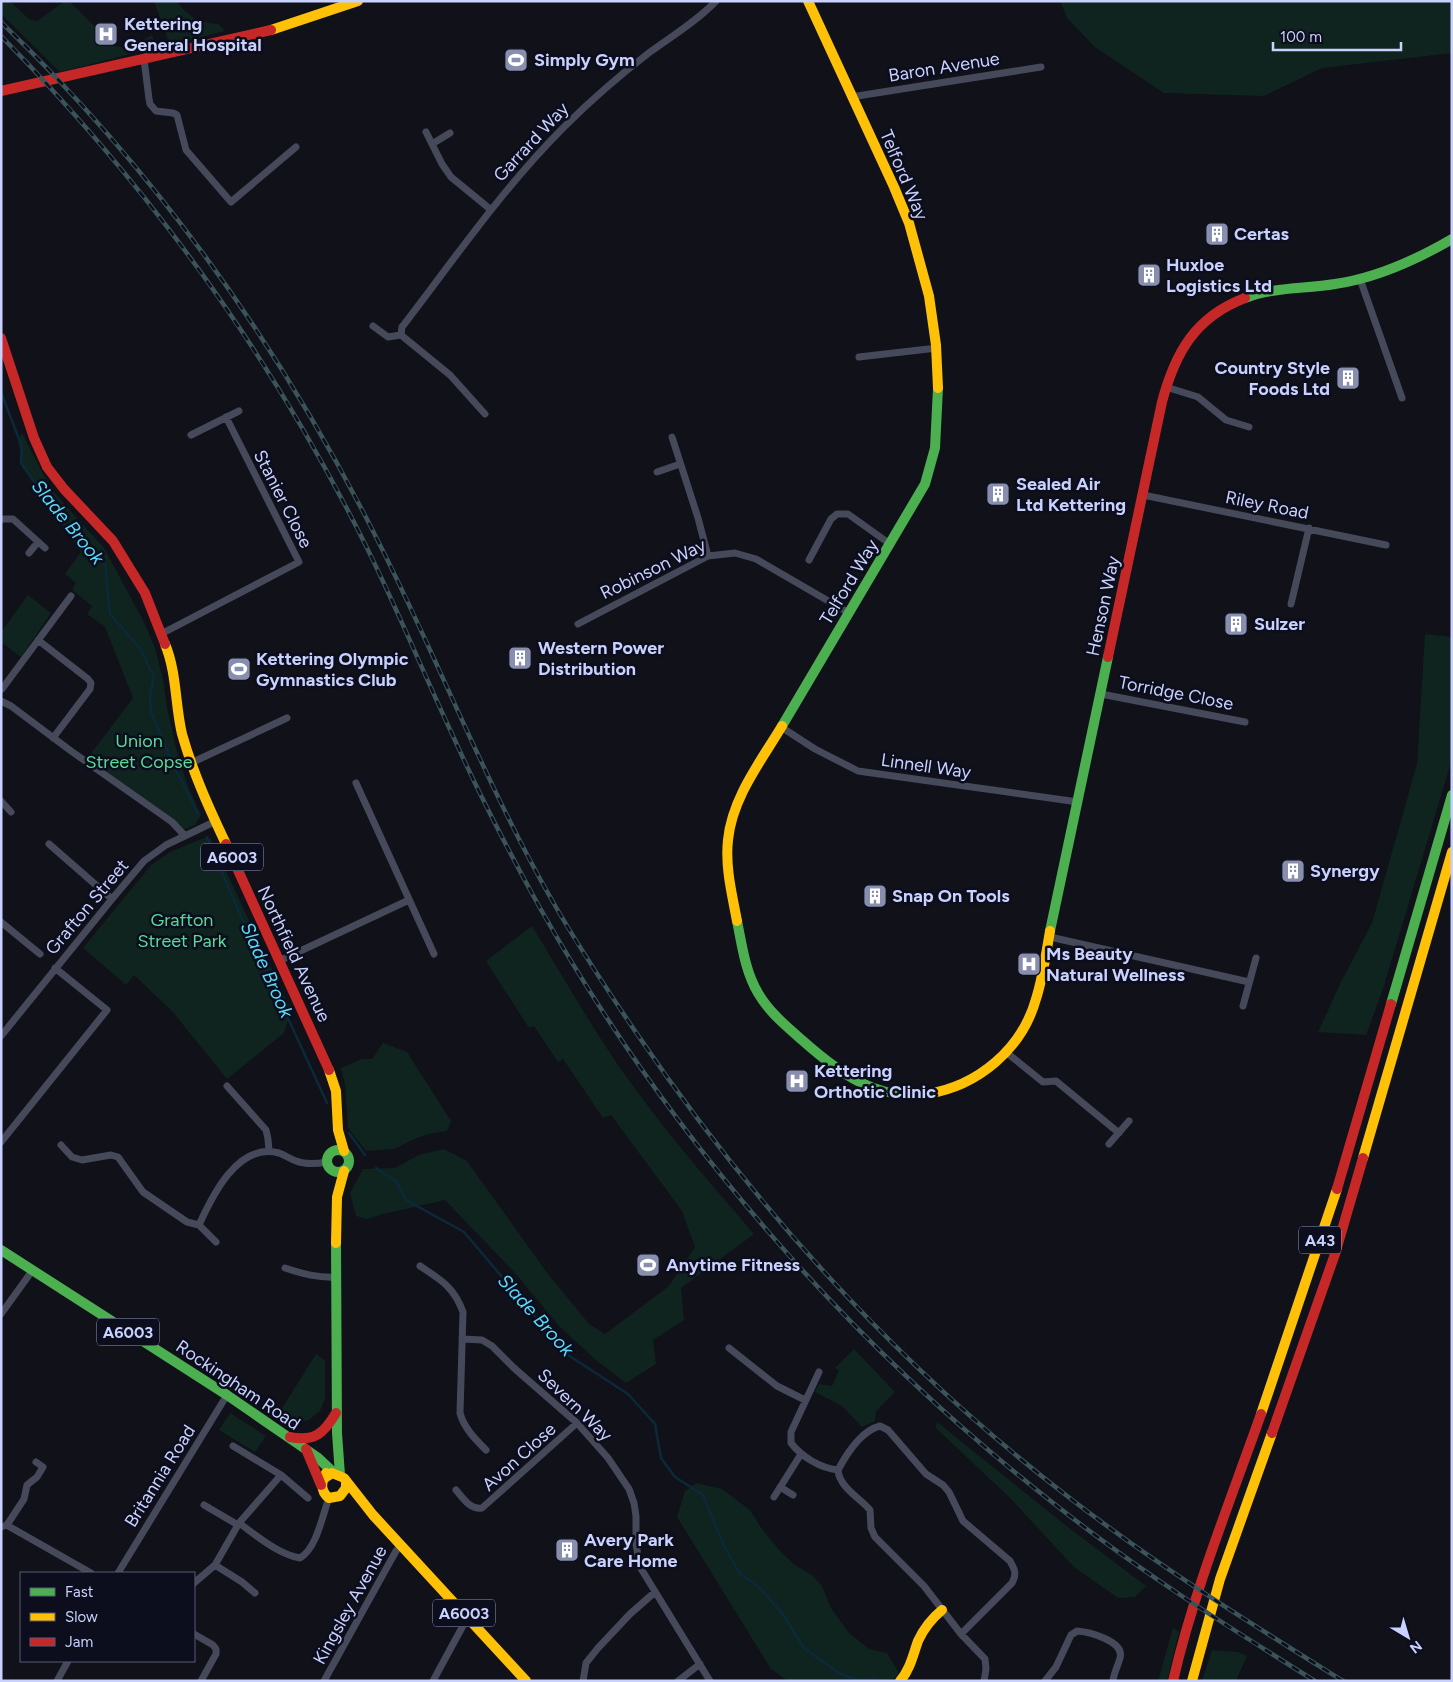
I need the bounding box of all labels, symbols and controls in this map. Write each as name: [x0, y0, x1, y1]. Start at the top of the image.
place label: Kettering General Hospital: [124, 13, 262, 56]
scale bar: [1273, 20, 1400, 52]
hospital icon: Kettering General Hospital: [93, 21, 119, 47]
text: 100 m: [1280, 28, 1322, 46]
sports icon: Simply Gym: [503, 47, 529, 73]
street label: Baron Avenue: [887, 47, 1001, 87]
place label: Simply Gym: [534, 49, 635, 71]
street label: Garrard Way: [489, 97, 574, 186]
street label: Telford Way: [875, 127, 933, 224]
building icon: Certas: [1204, 221, 1230, 247]
place label: Certas: [1234, 223, 1290, 245]
place label: Huxloe Logistics Ltd: [1166, 254, 1272, 297]
building icon: Huxloe Logistics Ltd: [1136, 262, 1162, 288]
place label: Country Style Foods Ltd: [1214, 357, 1330, 400]
building icon: Country Style Foods Ltd: [1335, 365, 1361, 391]
street label: Stanier Close: [249, 446, 317, 552]
place label: Sealed Air Ltd Kettering: [1016, 473, 1126, 516]
water label: Slade Brook: [27, 475, 110, 570]
building icon: Sealed Air Ltd Kettering: [985, 481, 1011, 507]
street label: Riley Road: [1224, 486, 1310, 524]
street label: Robinson Way: [597, 534, 710, 604]
street label: Telford Way: [815, 535, 883, 629]
street label: Henson Way: [1082, 553, 1124, 658]
building icon: Sulzer: [1223, 611, 1249, 637]
place label: Sulzer: [1254, 613, 1305, 635]
place label: Western Power Distribution: [538, 637, 664, 680]
building icon: Western Power Distribution: [507, 645, 533, 671]
place label: Kettering Olympic Gymnastics Club: [256, 648, 409, 691]
sports icon: Kettering Olympic Gymnastics Club: [226, 656, 252, 682]
street label: Torridge Close: [1117, 671, 1235, 715]
park label: Union Street Copse: [85, 730, 193, 773]
street label: Linnell Way: [879, 749, 973, 783]
road number: A6003: [201, 844, 263, 870]
street label: Grafton Street: [41, 855, 133, 959]
building icon: Synergy: [1280, 858, 1306, 884]
place label: Synergy: [1310, 860, 1380, 882]
street label: Northfield Avenue: [253, 882, 335, 1026]
building icon: Snap On Tools: [862, 883, 888, 909]
place label: Snap On Tools: [892, 885, 1010, 907]
park label: Grafton Street Park: [137, 909, 227, 952]
water label: Slade Brook: [236, 918, 299, 1022]
place label: Ms Beauty Natural Wellness: [1046, 943, 1185, 986]
hospital icon: Ms Beauty Natural Wellness: [1016, 951, 1042, 977]
place label: Kettering Orthotic Clinic: [814, 1060, 936, 1103]
hospital icon: Kettering Orthotic Clinic: [784, 1068, 810, 1094]
road number: A43: [1299, 1226, 1341, 1254]
sports icon: Anytime Fitness: [635, 1252, 661, 1278]
place label: Anytime Fitness: [666, 1254, 801, 1276]
water label: Slade Brook: [493, 1269, 579, 1361]
road number: A6003: [97, 1318, 159, 1345]
street label: Rockingham Road: [172, 1335, 304, 1435]
street label: Severn Way: [533, 1364, 617, 1446]
street label: Avon Close: [478, 1418, 561, 1496]
street label: Britannia Road: [120, 1421, 200, 1531]
place label: Avery Park Care Home: [584, 1529, 677, 1572]
building icon: Avery Park Care Home: [554, 1537, 580, 1563]
street label: Kingsley Avenue: [308, 1542, 392, 1668]
legend: [20, 1572, 195, 1662]
text: Fast: [65, 1583, 94, 1601]
road number: A6003: [433, 1600, 495, 1626]
text: Slow: [65, 1608, 98, 1626]
north arrow: [1383, 1612, 1433, 1662]
text: Jam: [65, 1633, 93, 1651]
text: N: [1406, 1637, 1425, 1657]

